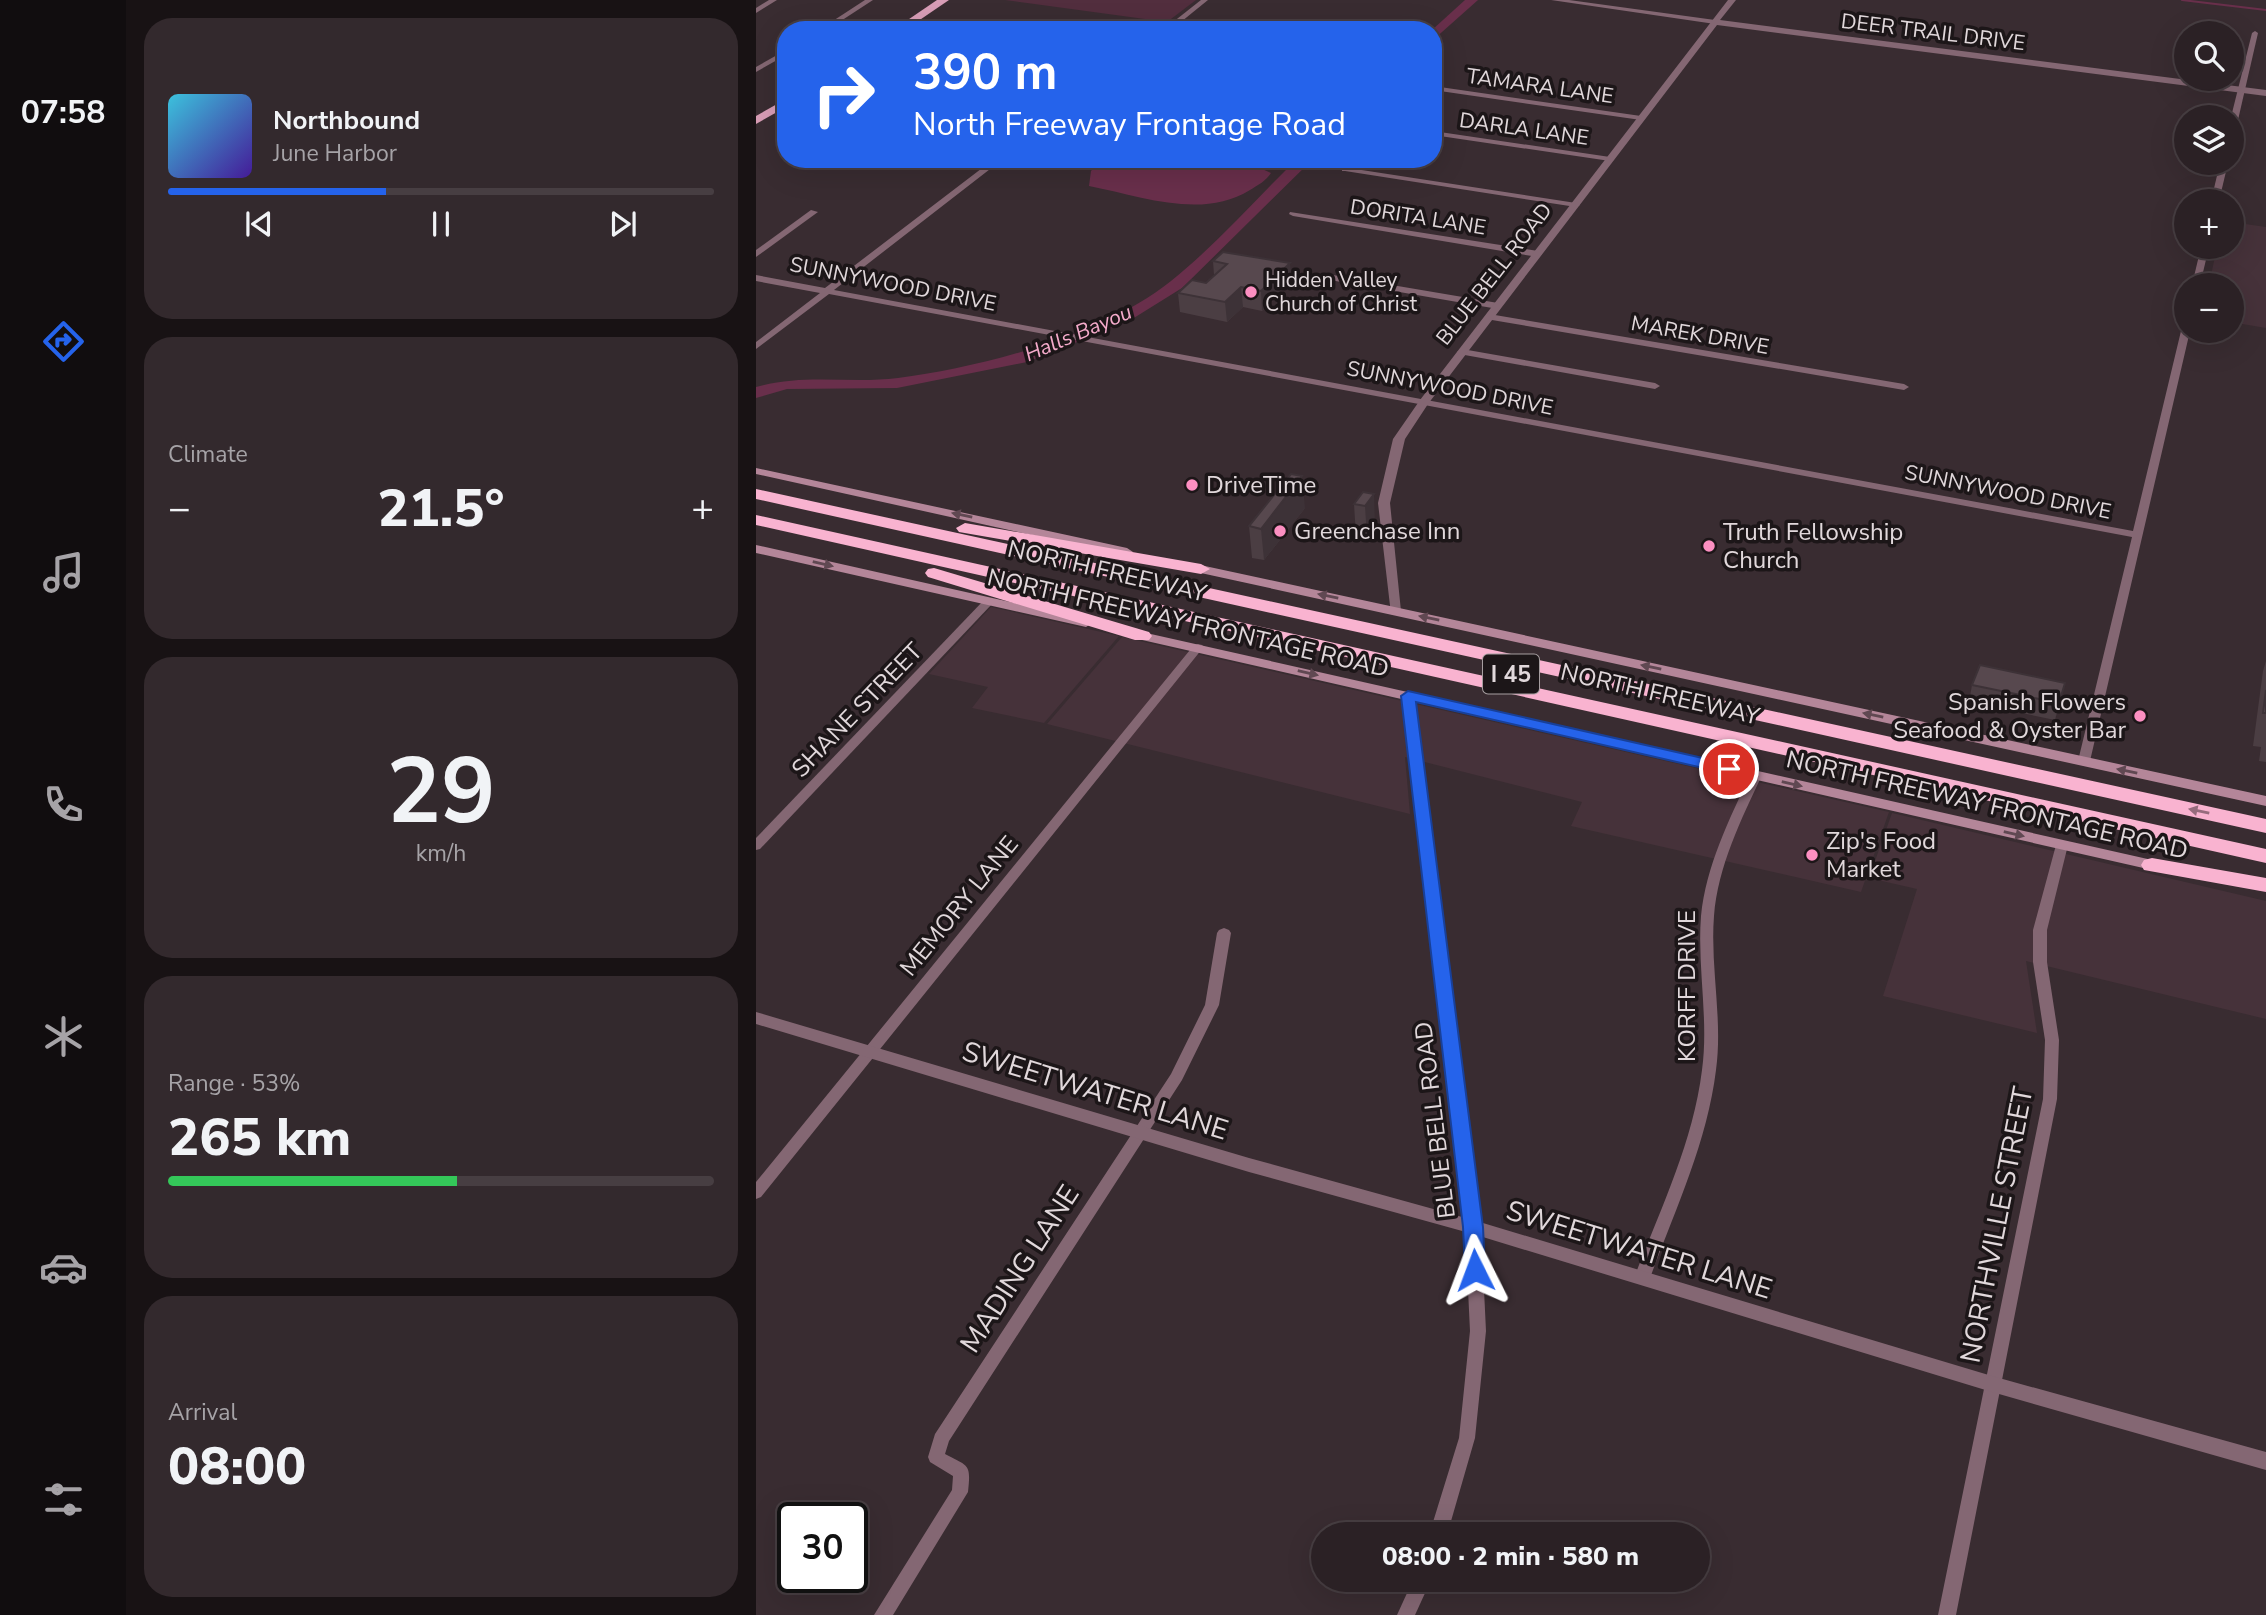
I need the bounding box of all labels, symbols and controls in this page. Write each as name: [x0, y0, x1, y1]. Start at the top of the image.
street label: DEER TRAIL DRIVE: [1839, 7, 2027, 57]
map controls: [2174, 21, 2244, 343]
button: search: [2174, 21, 2244, 91]
text: 390 m: [913, 39, 1057, 106]
icon: right: [798, 49, 889, 140]
street label: TAMARA LANE: [1465, 62, 1615, 110]
text: 07:58: [21, 91, 105, 134]
text: Northbound: [273, 103, 420, 138]
text: North Freeway Frontage Road: [913, 103, 1346, 146]
button: layers: [2174, 105, 2244, 175]
street label: DARLA LANE: [1457, 106, 1591, 152]
text: June Harbor: [273, 138, 397, 169]
button: +: [2174, 189, 2244, 259]
street label: DORITA LANE: [1348, 192, 1488, 242]
street label: BLUE BELL ROAD: [1430, 197, 1558, 351]
icon: previous: [240, 205, 278, 243]
icon: pause: [422, 205, 460, 243]
icon: next: [604, 205, 642, 243]
street label: SUNNYWOOD DRIVE: [787, 250, 999, 318]
place label: Hidden Valley Church of Christ: [1265, 266, 1418, 318]
button: −: [2174, 273, 2244, 343]
marker: Hidden Valley Church of Christ: [1243, 284, 1259, 300]
water label: Halls Bayou: [1020, 298, 1136, 368]
street label: MAREK DRIVE: [1629, 309, 1771, 361]
icon: directions: [39, 317, 88, 366]
street label: SUNNYWOOD DRIVE: [1344, 354, 1556, 422]
text: Climate: [168, 439, 248, 470]
street label: SUNNYWOOD DRIVE: [1902, 458, 2114, 526]
place label: DriveTime: [1206, 469, 1316, 501]
text: 21.5°: [377, 473, 505, 544]
marker: DriveTime: [1184, 477, 1200, 493]
text: −: [168, 483, 191, 534]
text: +: [691, 483, 714, 534]
one-way arrow: [951, 509, 973, 520]
place label: Greenchase Inn: [1294, 515, 1460, 547]
place label: Truth Fellowship Church: [1723, 516, 1903, 576]
marker: Greenchase Inn: [1272, 523, 1288, 539]
street label: NORTH FREEWAY: [1004, 533, 1210, 610]
marker: Truth Fellowship Church: [1701, 538, 1717, 554]
icon: music: [39, 548, 88, 597]
one-way arrow: [812, 559, 834, 570]
street label: NORTH FREEWAY FRONTAGE ROAD: [984, 561, 1392, 685]
one-way arrow: [1317, 591, 1339, 602]
one-way arrow: [1418, 613, 1440, 624]
street label: SHANE STREET: [785, 635, 930, 784]
road number: I 45: [1483, 654, 1539, 694]
street label: NORTH FREEWAY: [1557, 656, 1763, 733]
one-way arrow: [1640, 661, 1662, 672]
one-way arrow: [1297, 667, 1319, 678]
place label: Spanish Flowers Seafood & Oyster Bar: [1893, 686, 2126, 746]
marker: Spanish Flowers Seafood & Oyster Bar: [2132, 708, 2148, 724]
one-way arrow: [1862, 710, 1884, 721]
text: 29: [386, 730, 496, 854]
pin: [1699, 739, 1759, 799]
street label: NORTH FREEWAY FRONTAGE ROAD: [1783, 743, 2191, 867]
icon: arrive: [1710, 750, 1748, 788]
one-way arrow: [2116, 765, 2138, 776]
one-way arrow: [1781, 778, 1803, 789]
icon: phone: [39, 780, 88, 829]
one-way arrow: [2188, 806, 2210, 817]
place label: Zip's Food Market: [1826, 825, 1936, 885]
street label: MEMORY LANE: [893, 829, 1025, 983]
one-way arrow: [2003, 829, 2025, 840]
text: km/h: [416, 838, 466, 869]
marker: Zip's Food Market: [1804, 847, 1820, 863]
street label: KORFF DRIVE: [1671, 910, 1703, 1062]
icon: climate: [39, 1012, 88, 1061]
street label: BLUE BELL ROAD: [1407, 1020, 1463, 1220]
street label: SWEETWATER LANE: [957, 1032, 1233, 1150]
text: Range · 53%: [168, 1068, 300, 1099]
street label: NORTHVILLE STREET: [1952, 1084, 2042, 1366]
text: 265 km: [168, 1102, 351, 1173]
street label: MADING LANE: [952, 1178, 1088, 1360]
street label: SWEETWATER LANE: [1501, 1191, 1777, 1309]
position arrow: [1438, 1233, 1512, 1307]
icon: car: [39, 1243, 88, 1292]
text: Arrival: [168, 1397, 237, 1428]
text: 08:00: [168, 1431, 306, 1502]
icon: filters: [39, 1475, 88, 1524]
speed limit sign: 30: [777, 1502, 868, 1593]
text: 08:00 · 2 min · 580 m: [1382, 1539, 1639, 1574]

